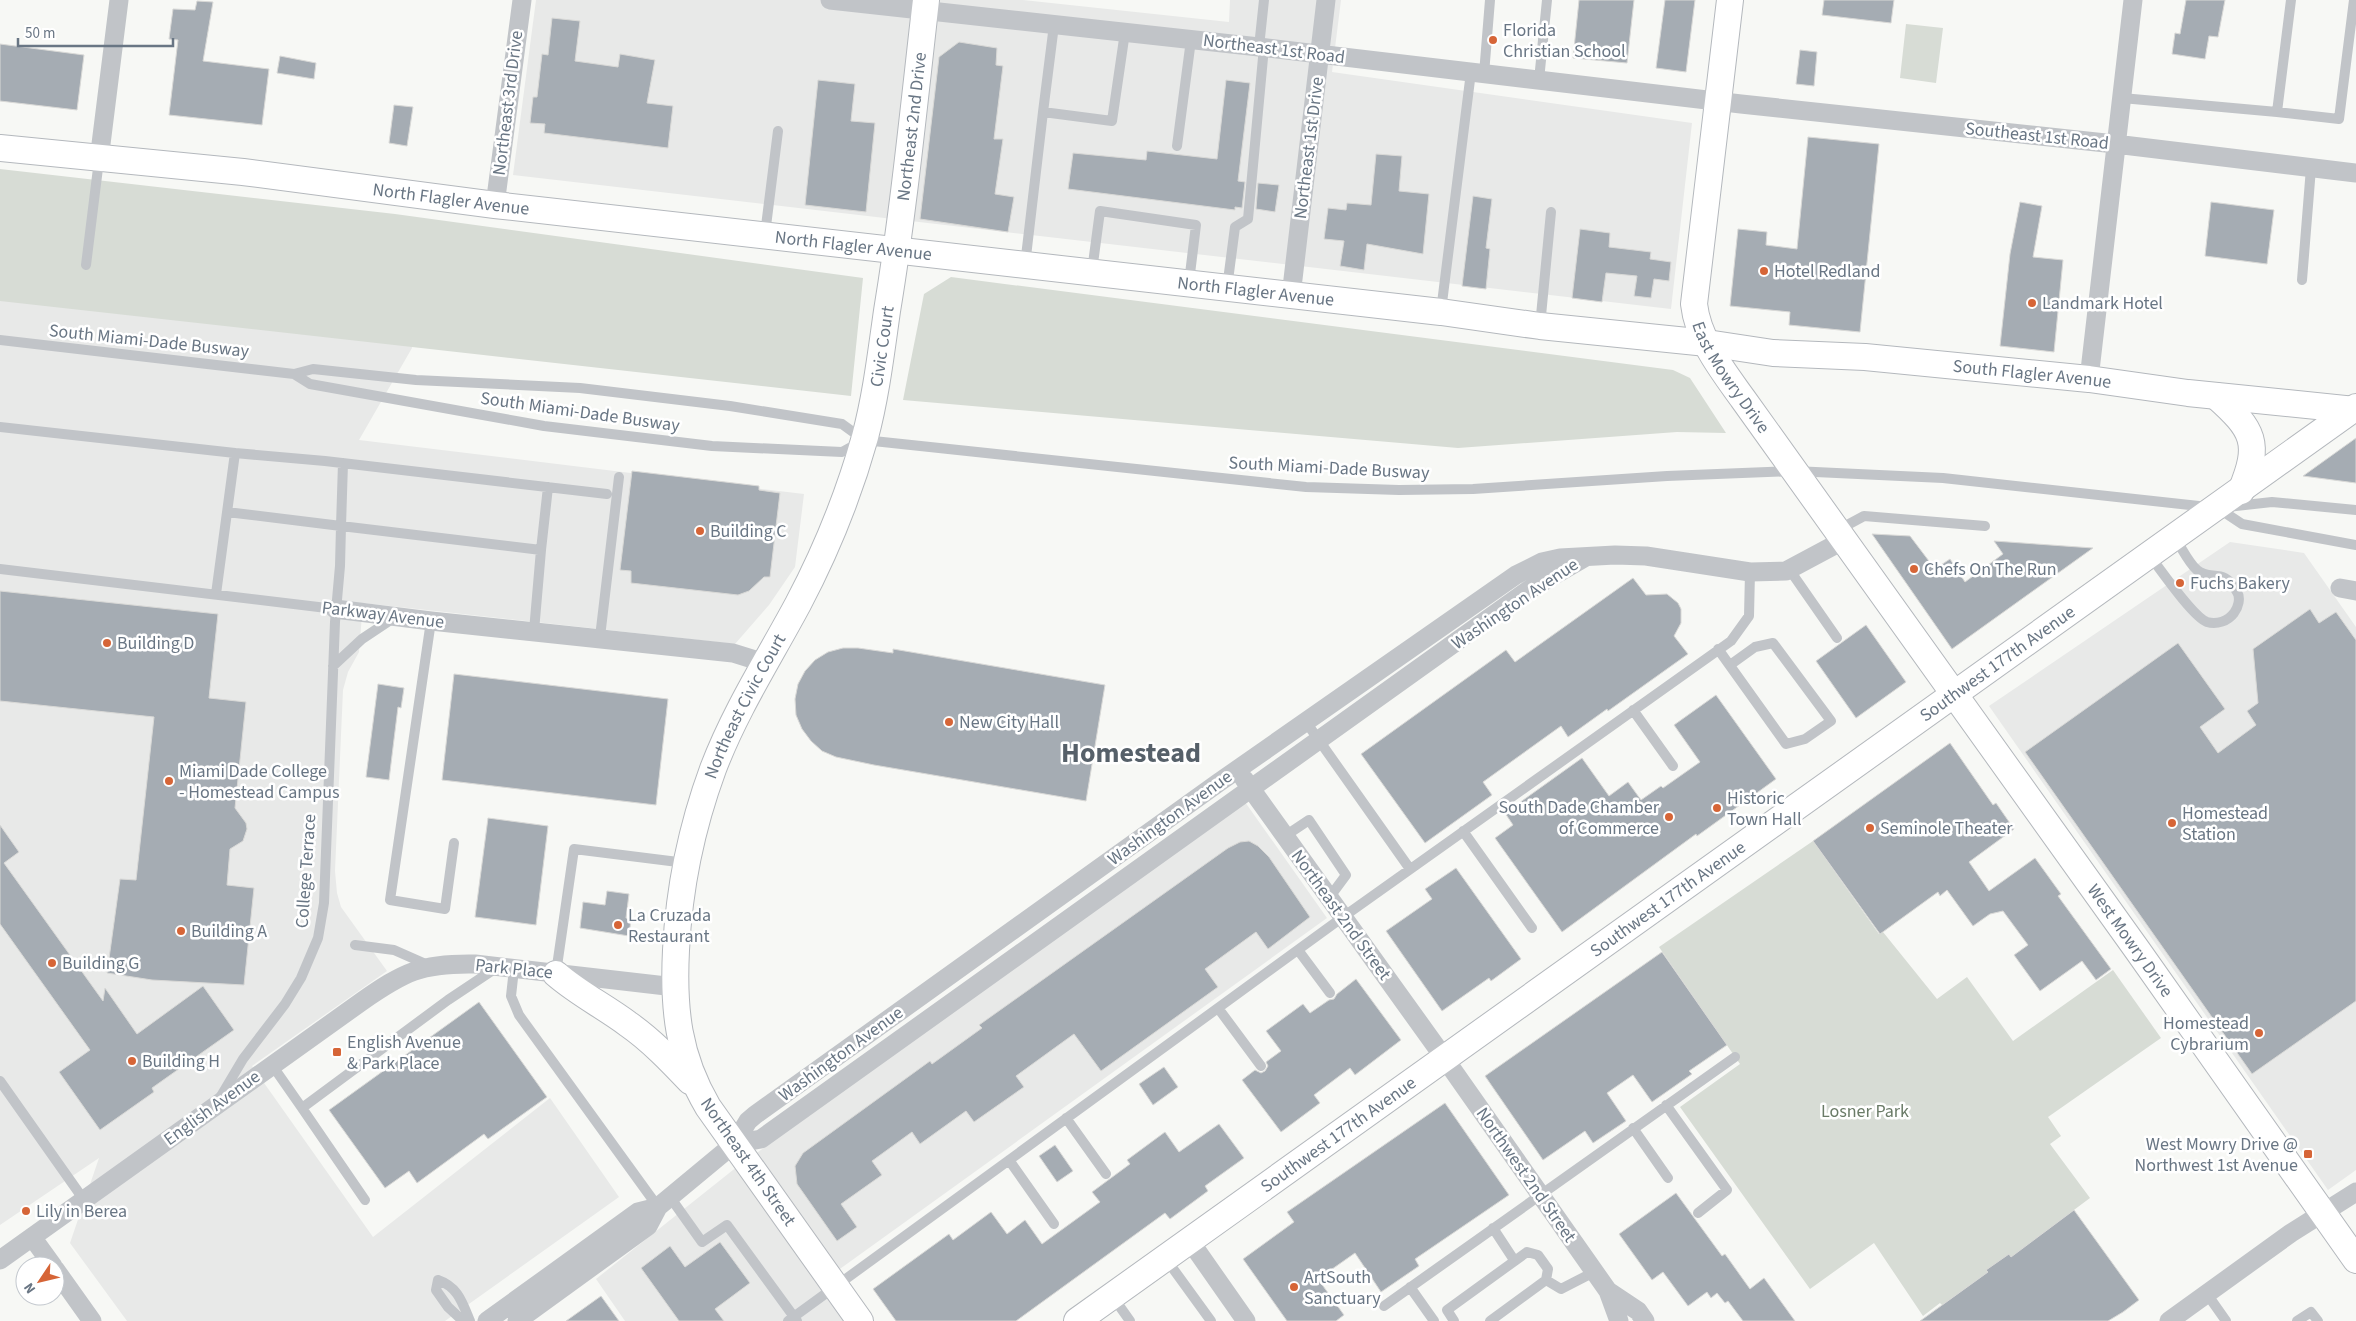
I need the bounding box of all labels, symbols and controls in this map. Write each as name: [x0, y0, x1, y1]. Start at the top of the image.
scale bar: [18, 15, 172, 47]
place label: Florida Christian School: [1503, 18, 1626, 64]
text: 50 m: [25, 23, 55, 44]
street label: Northeast 1st Road: [1202, 28, 1346, 70]
street label: Northeast 3rd Drive: [487, 29, 529, 177]
marker: Florida Christian School: [1487, 34, 1499, 46]
street label: Northeast 2nd Drive: [890, 51, 933, 202]
street label: Northeast 1st Drive: [1288, 75, 1330, 220]
street label: Southeast 1st Road: [1964, 116, 2110, 156]
street label: North Flagler Avenue: [371, 177, 531, 221]
street label: North Flagler Avenue: [774, 224, 933, 267]
place label: Hotel Redland: [1774, 259, 1881, 284]
marker: Hotel Redland: [1758, 265, 1770, 277]
street label: North Flagler Avenue: [1176, 270, 1336, 312]
place label: Landmark Hotel: [2042, 291, 2163, 316]
marker: Landmark Hotel: [2026, 297, 2038, 309]
street label: Civic Court: [864, 304, 900, 389]
street label: South Miami-Dade Busway: [48, 318, 251, 364]
street label: East Mowry Drive: [1686, 318, 1776, 438]
street label: South Flagler Avenue: [1952, 353, 2113, 395]
street label: South Miami-Dade Busway: [479, 386, 682, 438]
street label: South Miami-Dade Busway: [1228, 450, 1431, 486]
place label: Building C: [710, 519, 787, 544]
marker: Building C: [694, 525, 706, 537]
street label: Washington Avenue: [1447, 552, 1583, 656]
place label: Chefs On The Run: [1924, 557, 2057, 582]
marker: Chefs On The Run: [1908, 563, 1920, 575]
place label: Fuchs Bakery: [2190, 571, 2290, 596]
marker: Fuchs Bakery: [2174, 577, 2186, 589]
street label: Parkway Avenue: [320, 595, 446, 635]
street label: Southwest 177th Avenue: [1914, 599, 2080, 728]
street label: Northeast Civic Court: [698, 629, 792, 782]
place label: Building D: [117, 631, 194, 656]
marker: Building D: [101, 637, 113, 649]
place label: New City Hall: [959, 710, 1059, 735]
marker: New City Hall: [943, 716, 955, 728]
district label: Homestead: [1061, 733, 1201, 773]
place label: Miami Dade College - Homestead Campus: [179, 759, 340, 805]
street label: Washington Avenue: [1103, 764, 1237, 872]
marker: Miami Dade College - Homestead Campus: [163, 775, 175, 787]
place label: Historic Town Hall: [1727, 786, 1802, 832]
place label: South Dade Chamber of Commerce: [1499, 795, 1660, 841]
place label: Homestead Station: [2182, 801, 2268, 847]
marker: Historic Town Hall: [1711, 802, 1723, 814]
marker: South Dade Chamber of Commerce: [1663, 811, 1675, 823]
street label: College Terrace: [290, 813, 322, 929]
place label: Seminole Theater: [1880, 816, 2013, 841]
marker: Homestead Station: [2166, 817, 2178, 829]
marker: Seminole Theater: [1864, 822, 1876, 834]
street label: Southwest 177th Avenue: [1585, 835, 1751, 963]
street label: Northeast 2nd Street: [1285, 845, 1397, 985]
street label: West Mowry Drive: [2081, 879, 2179, 1002]
place label: La Cruzada Restaurant: [628, 903, 711, 949]
place label: Building A: [191, 919, 267, 944]
marker: La Cruzada Restaurant: [612, 919, 624, 931]
marker: Building A: [175, 925, 187, 937]
place label: Building G: [62, 951, 139, 976]
street label: Park Place: [474, 952, 554, 986]
marker: Building G: [46, 957, 58, 969]
street label: Washington Avenue: [774, 1000, 908, 1108]
place label: Homestead Cybrarium: [2163, 1011, 2249, 1057]
marker: Homestead Cybrarium: [2253, 1027, 2265, 1039]
place label: English Avenue & Park Place: [347, 1030, 461, 1076]
marker: English Avenue & Park Place: [331, 1046, 343, 1058]
place label: Building H: [142, 1049, 220, 1074]
marker: Building H: [126, 1055, 138, 1067]
street label: English Avenue: [159, 1064, 265, 1152]
street label: Southwest 177th Avenue: [1255, 1070, 1421, 1199]
street label: Northeast 4th Street: [694, 1093, 802, 1231]
park label: Losner Park: [1821, 1099, 1909, 1124]
street label: Northwest 2nd Street: [1470, 1102, 1582, 1248]
place label: West Mowry Drive @ Northwest 1st Avenue: [2135, 1132, 2298, 1178]
marker: West Mowry Drive @ Northwest 1st Avenue: [2302, 1148, 2314, 1160]
place label: Lily in Berea: [36, 1199, 127, 1224]
marker: Lily in Berea: [20, 1205, 32, 1217]
north arrow: [15, 1256, 65, 1306]
place label: ArtSouth Sanctuary: [1304, 1265, 1381, 1311]
text: N: [19, 1278, 41, 1297]
marker: ArtSouth Sanctuary: [1288, 1281, 1300, 1293]

